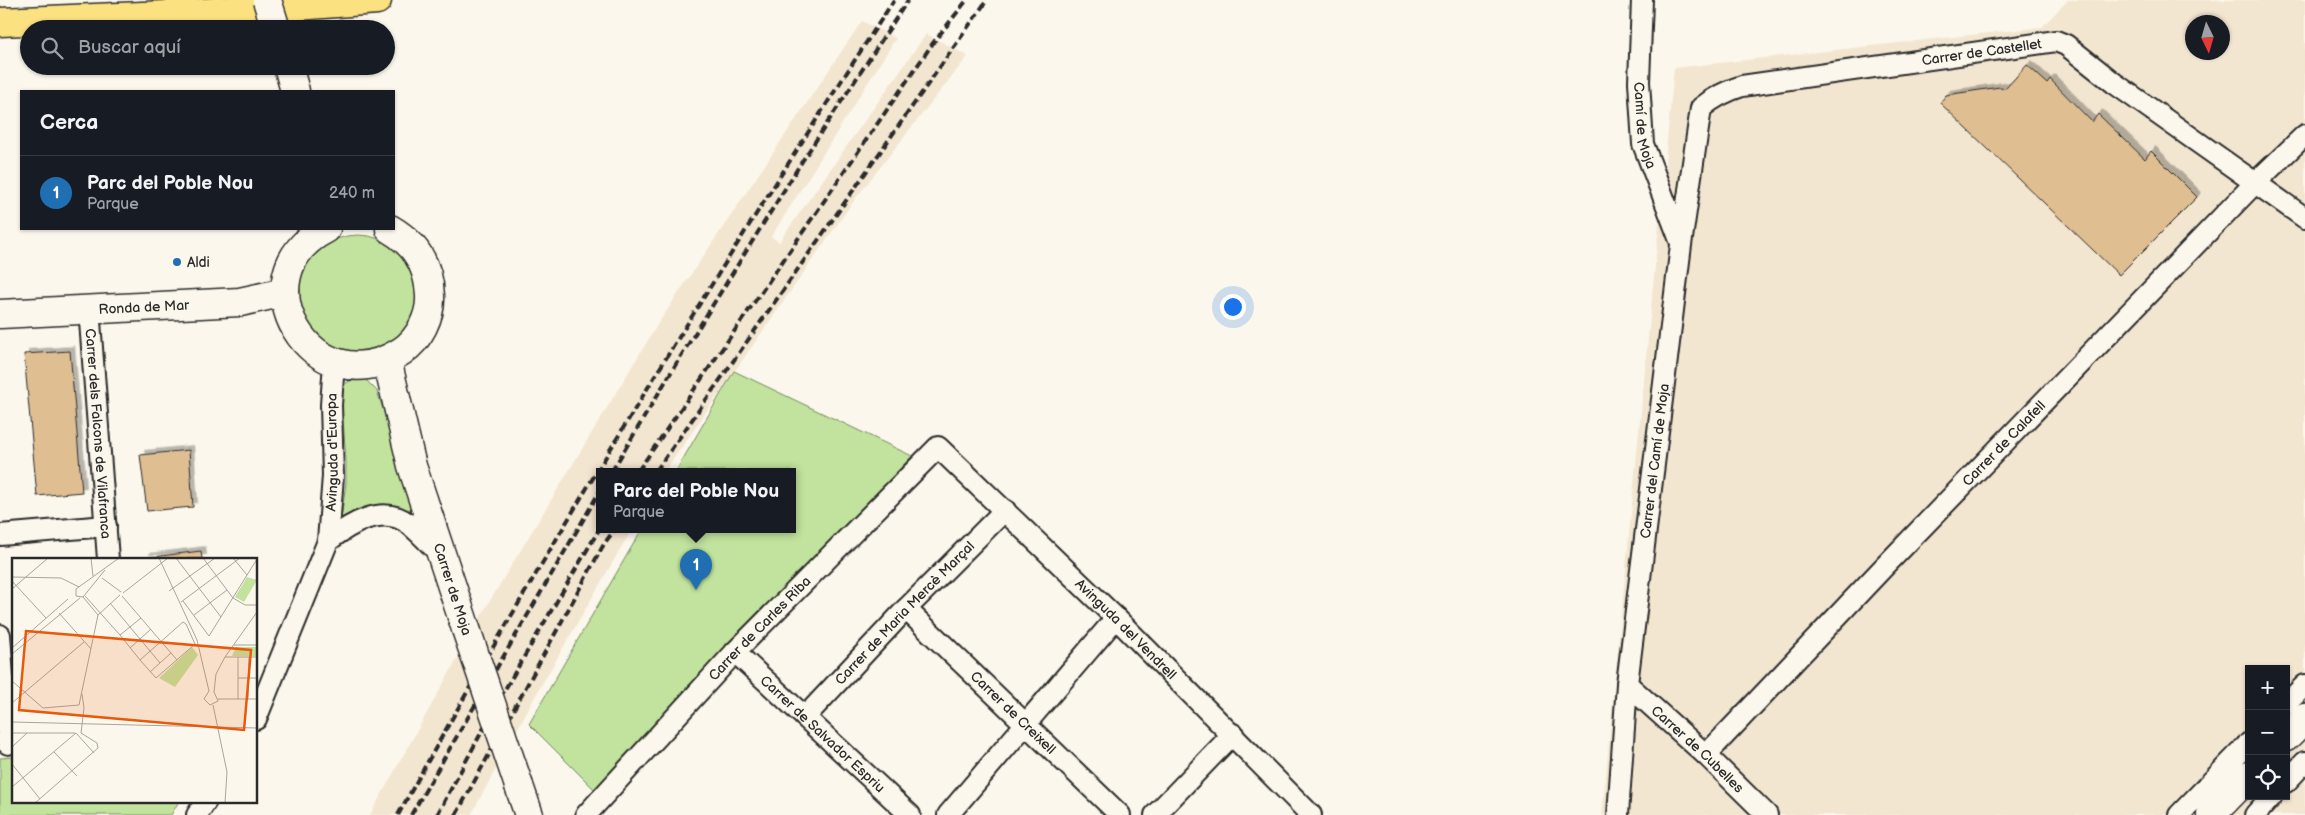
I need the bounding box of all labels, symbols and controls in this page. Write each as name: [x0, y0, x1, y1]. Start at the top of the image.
north arrow: [2185, 15, 2230, 60]
search box: [20, 20, 395, 75]
icon: search: [38, 34, 66, 62]
street label: Carrer de Castellet: [1921, 35, 2043, 69]
text: Buscar aquí: [78, 36, 181, 59]
street label: Camí de Moja: [1630, 82, 1660, 171]
text: Cerca: [40, 110, 98, 135]
text: Parc del Poble Nou: [87, 172, 253, 195]
text: 1: [53, 184, 59, 203]
text: 240 m: [329, 184, 375, 203]
text: Parque: [87, 195, 139, 214]
place label: Aldi: [187, 254, 210, 271]
marker: Aldi: [171, 256, 183, 268]
your location: [1220, 294, 1246, 320]
street label: Ronda de Mar: [98, 297, 191, 318]
street label: Carrer dels Falcons de Vilafranca: [82, 328, 114, 540]
street label: Carrer del Camí de Moja: [1637, 383, 1673, 539]
street label: Avinguda d'Europa: [322, 392, 342, 512]
street label: Carrer de Calafell: [1959, 397, 2049, 490]
popup: [596, 468, 796, 533]
text: Parc del Poble Nou: [613, 480, 779, 503]
text: Parque: [613, 503, 665, 522]
street label: Carrer de Maria Mercè Marçal: [831, 538, 978, 689]
street label: Carrer de Moja: [430, 541, 475, 637]
pin: 1: [680, 549, 712, 590]
inset map: [12, 558, 258, 802]
street label: Carrer de Carles Riba: [705, 573, 814, 684]
street label: Avinguda del Vendrell: [1072, 575, 1180, 683]
map controls: [2245, 665, 2290, 800]
button: +: [2245, 665, 2290, 710]
street label: Carrer de Creixell: [967, 668, 1059, 758]
street label: Carrer de Salvador Espriu: [757, 672, 888, 796]
street label: Carrer de Cubelles: [1648, 702, 1747, 797]
button: −: [2245, 710, 2290, 755]
button: locate: [2245, 755, 2290, 800]

